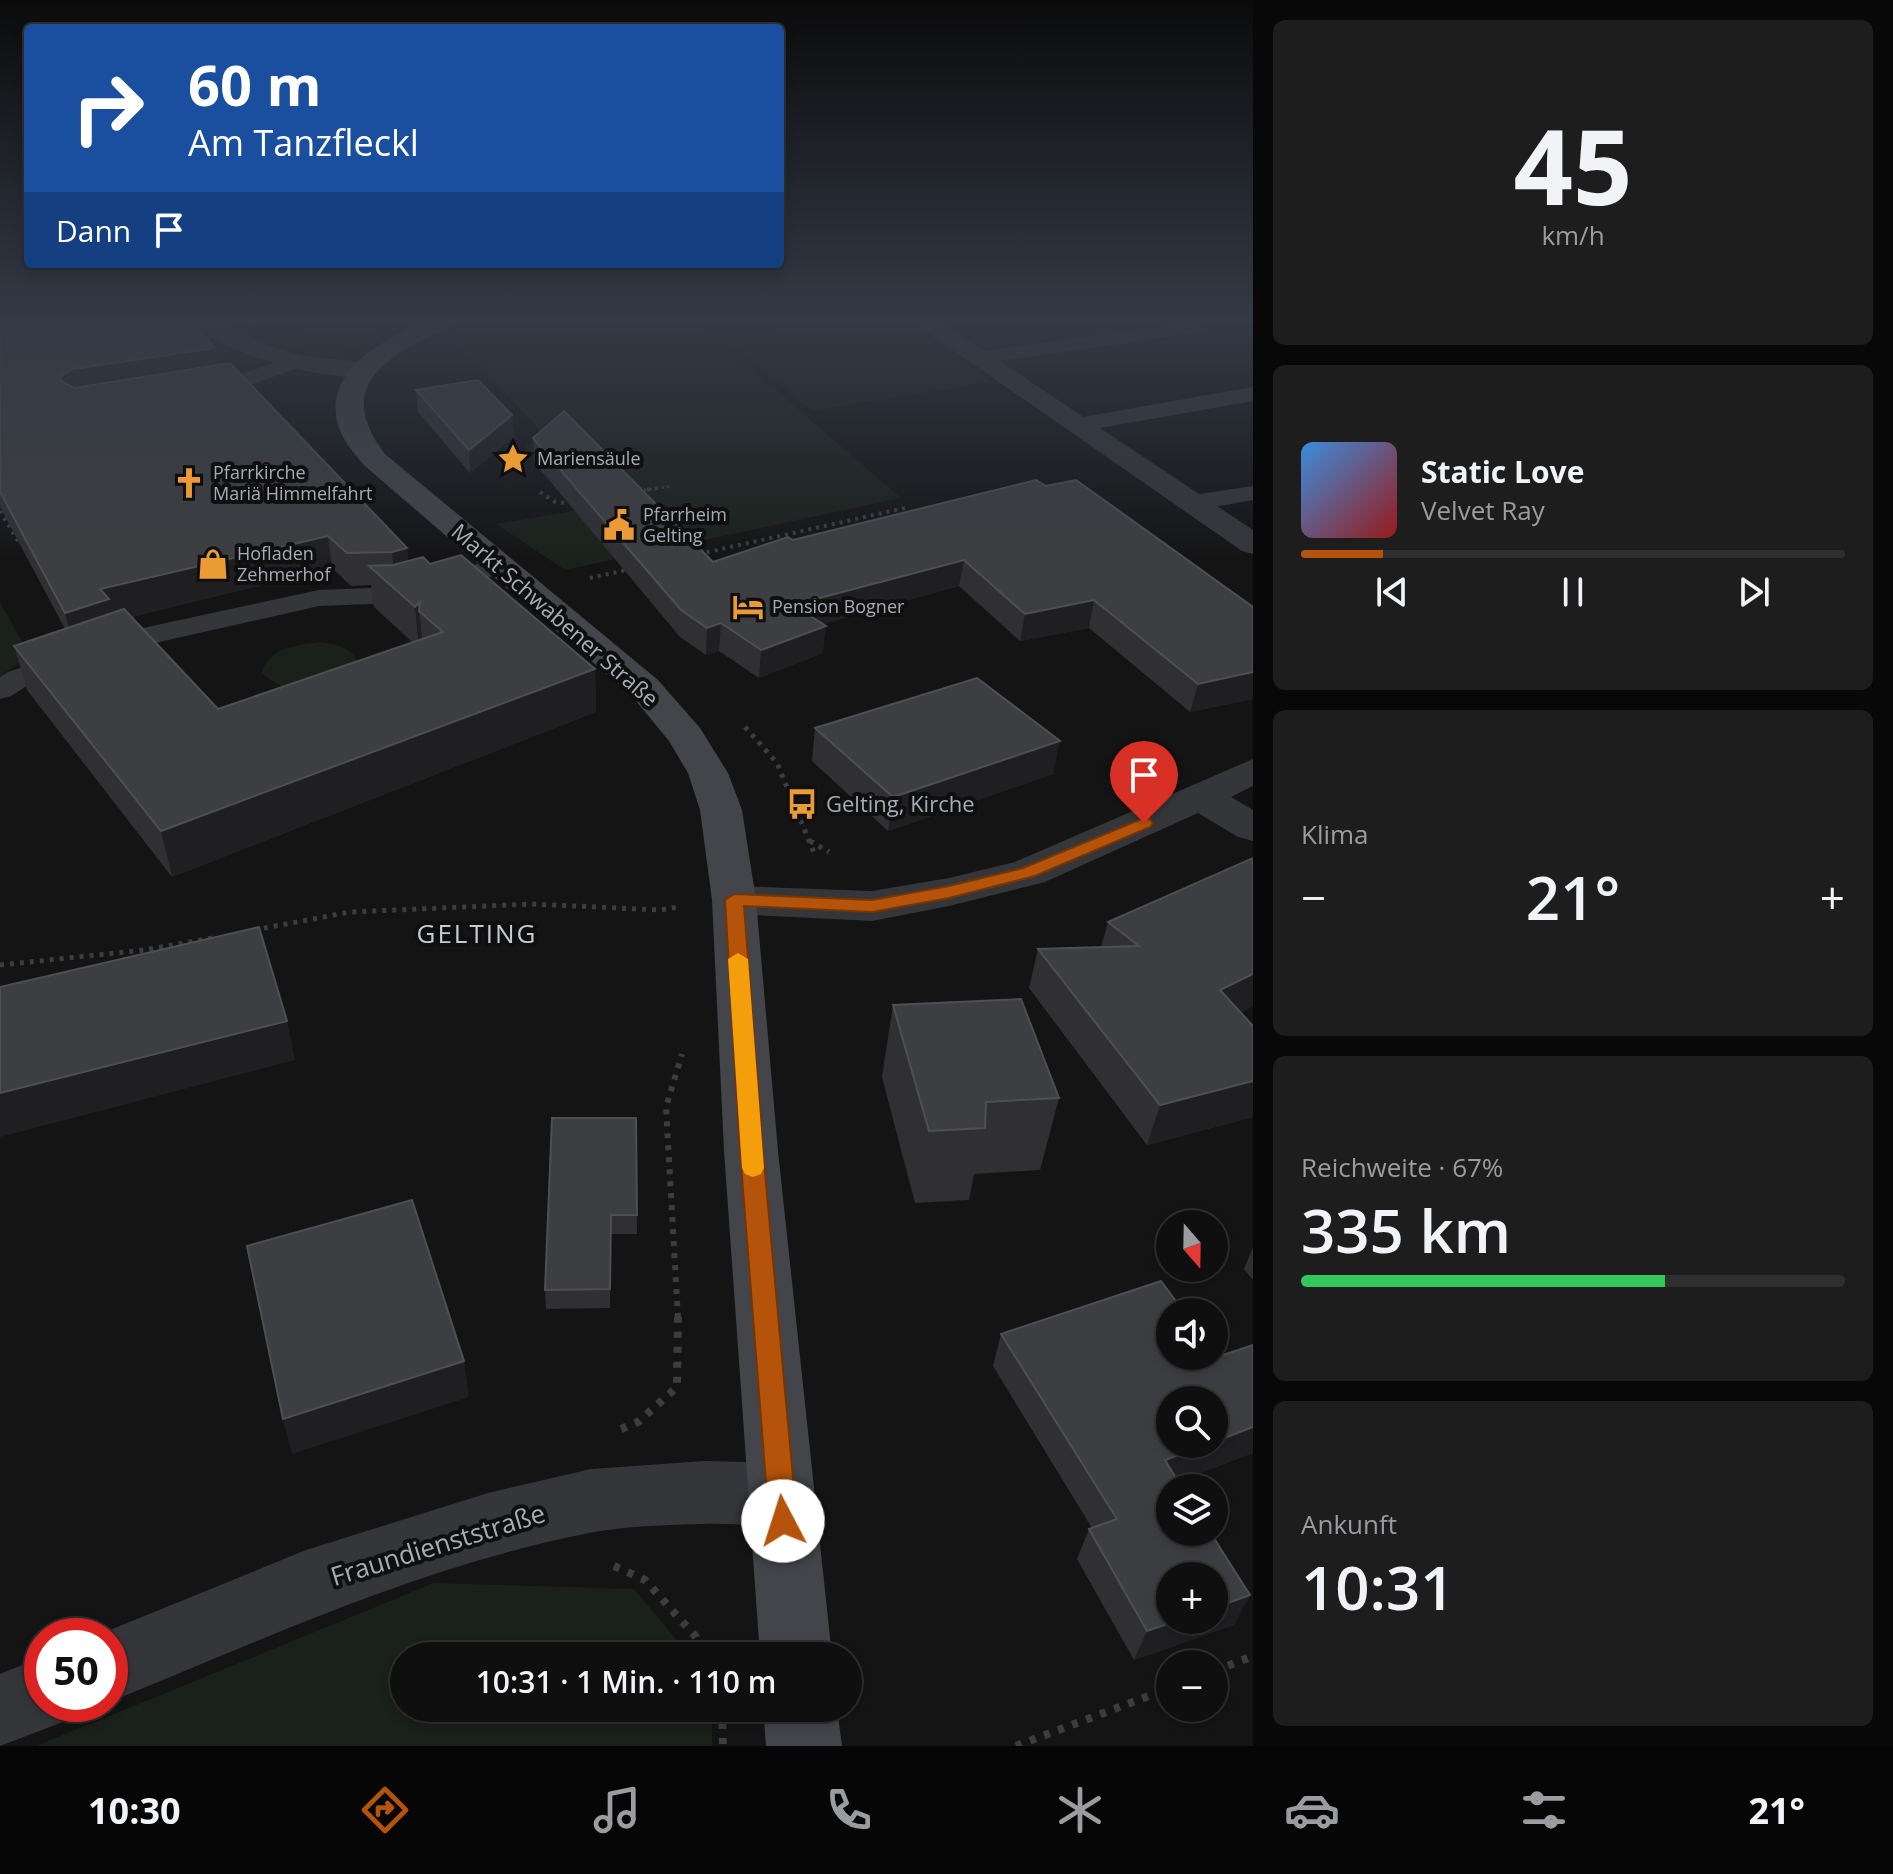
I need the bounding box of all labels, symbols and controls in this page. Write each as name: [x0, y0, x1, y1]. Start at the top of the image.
text: 60 m: [188, 46, 322, 122]
icon: right: [56, 56, 160, 160]
text: 45: [1514, 94, 1632, 235]
text: Am Tanzfleckl: [188, 118, 419, 167]
icon: arrive: [147, 208, 191, 252]
text: Dann: [56, 210, 131, 251]
text: km/h: [1541, 217, 1605, 253]
place icon: Mariensäule: [496, 442, 530, 476]
place label: Mariensäule: [537, 446, 641, 470]
text: Static Love: [1421, 451, 1584, 492]
place label: Pfarrkirche Mariä Himmelfahrt: [213, 460, 372, 505]
church icon: Pfarrkirche Mariä Himmelfahrt: [172, 466, 206, 500]
text: Velvet Ray: [1421, 492, 1545, 528]
place label: Pfarrheim Gelting: [643, 502, 727, 547]
public building icon: Pfarrheim Gelting: [602, 508, 636, 542]
street label: Markt Schwabener Straße: [446, 516, 666, 713]
place label: Hofladen Zehmerhof: [237, 541, 331, 586]
shop icon: Hofladen Zehmerhof: [196, 547, 230, 581]
icon: previous: [1370, 570, 1414, 614]
icon: pause: [1551, 570, 1595, 614]
icon: next: [1732, 570, 1776, 614]
hotel icon: Pension Bogner: [731, 590, 765, 624]
place label: Pension Bogner: [772, 594, 905, 618]
pin: [1110, 741, 1178, 823]
icon: arrive: [1122, 753, 1166, 797]
bus stop icon: Gelting, Kirche: [785, 787, 819, 821]
place label: Gelting, Kirche: [826, 788, 975, 818]
text: Klima: [1301, 816, 1369, 852]
text: 21°: [1526, 856, 1620, 938]
text: −: [1301, 867, 1326, 927]
text: +: [1820, 867, 1845, 927]
district label: GELTING: [417, 915, 537, 951]
text: Reichweite · 67%: [1301, 1149, 1503, 1185]
text: 335 km: [1301, 1189, 1511, 1271]
north arrow: [1156, 1210, 1228, 1282]
map controls: [1156, 1210, 1228, 1722]
button: sound: [1156, 1298, 1228, 1370]
button: search: [1156, 1386, 1228, 1458]
button: layers: [1156, 1474, 1228, 1546]
position arrow: [741, 1479, 825, 1563]
street label: Fraundienststraße: [326, 1494, 549, 1594]
text: Ankunft: [1301, 1506, 1397, 1542]
text: 10:31: [1301, 1546, 1455, 1628]
button: +: [1156, 1562, 1228, 1634]
speed limit sign: 50: [24, 1618, 128, 1722]
button: −: [1156, 1650, 1228, 1722]
text: 10:31 · 1 Min. · 110 m: [476, 1661, 776, 1702]
icon: directions: [357, 1782, 413, 1838]
icon: music: [589, 1782, 645, 1838]
icon: phone: [821, 1782, 877, 1838]
icon: climate: [1052, 1782, 1108, 1838]
icon: car: [1284, 1782, 1340, 1838]
icon: filters: [1516, 1782, 1572, 1838]
text: 10:30: [88, 1786, 181, 1835]
text: 21°: [1748, 1786, 1805, 1835]

